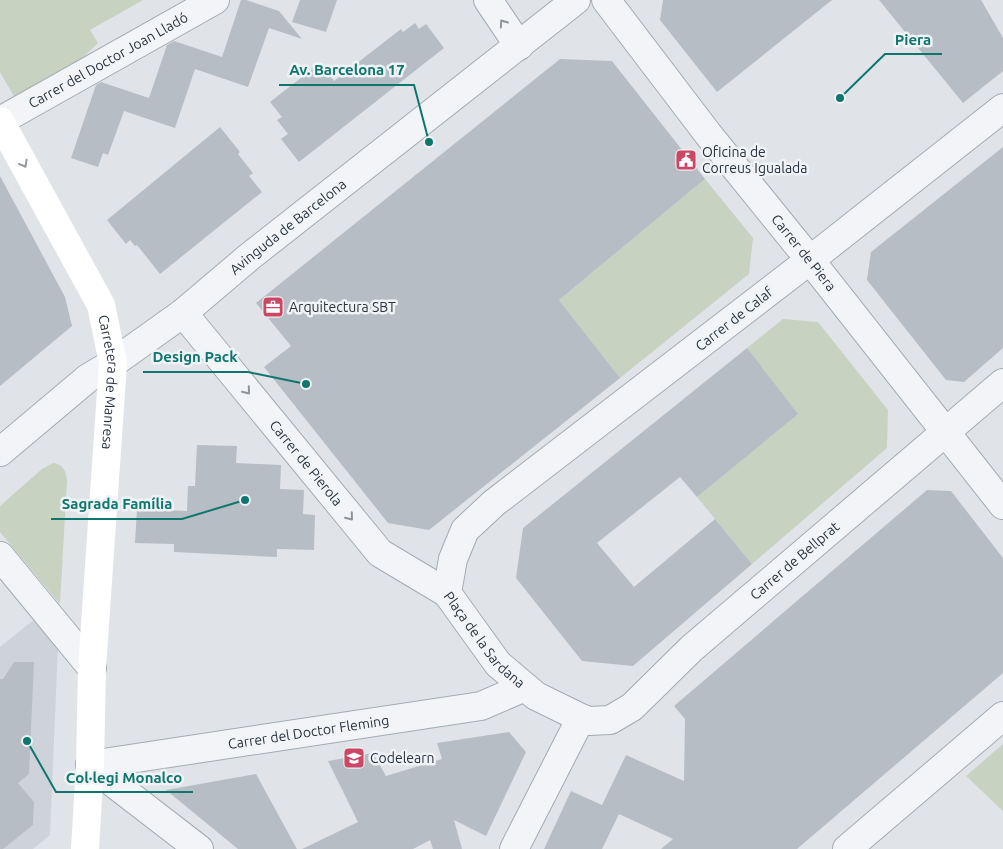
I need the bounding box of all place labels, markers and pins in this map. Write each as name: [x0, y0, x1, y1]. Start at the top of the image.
callout: Piera: [885, 24, 942, 54]
callout: Av. Barcelona 17: [279, 55, 414, 85]
place label: Oficina de Correus Igualada: [702, 144, 807, 176]
public building icon: Oficina de Correus Igualada: [674, 148, 698, 172]
office icon: Arquitectura SBT: [261, 295, 285, 319]
place label: Arquitectura SBT: [289, 299, 396, 315]
callout: Design Pack: [143, 342, 248, 372]
callout: Sagrada Família: [51, 489, 182, 519]
school or university icon: Codelearn: [342, 746, 366, 770]
place label: Codelearn: [370, 750, 435, 766]
callout: Col·legi Monalco: [56, 762, 193, 792]

